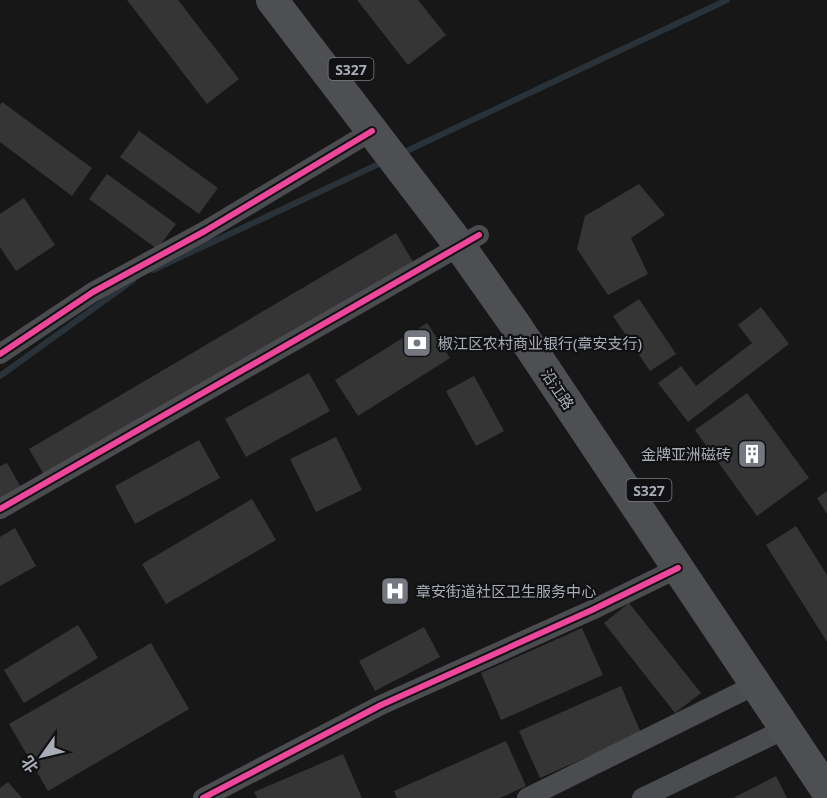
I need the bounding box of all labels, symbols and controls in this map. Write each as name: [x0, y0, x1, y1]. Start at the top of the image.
road number: S327: [328, 58, 374, 80]
bank icon: 椒江区农村商业银行(章安支行): [401, 327, 433, 359]
place label: 椒江区农村商业银行(章安支行): [438, 333, 642, 353]
street label: 沿江路: [537, 365, 579, 413]
building icon: 金牌亚洲磁砖: [736, 438, 768, 470]
place label: 金牌亚洲磁砖: [641, 444, 731, 464]
road number: S327: [626, 479, 672, 501]
hospital icon: 章安街道社区卫生服务中心: [379, 575, 411, 607]
place label: 章安街道社区卫生服务中心: [416, 581, 596, 601]
north arrow: [12, 726, 72, 786]
text: 北: [16, 752, 43, 777]

